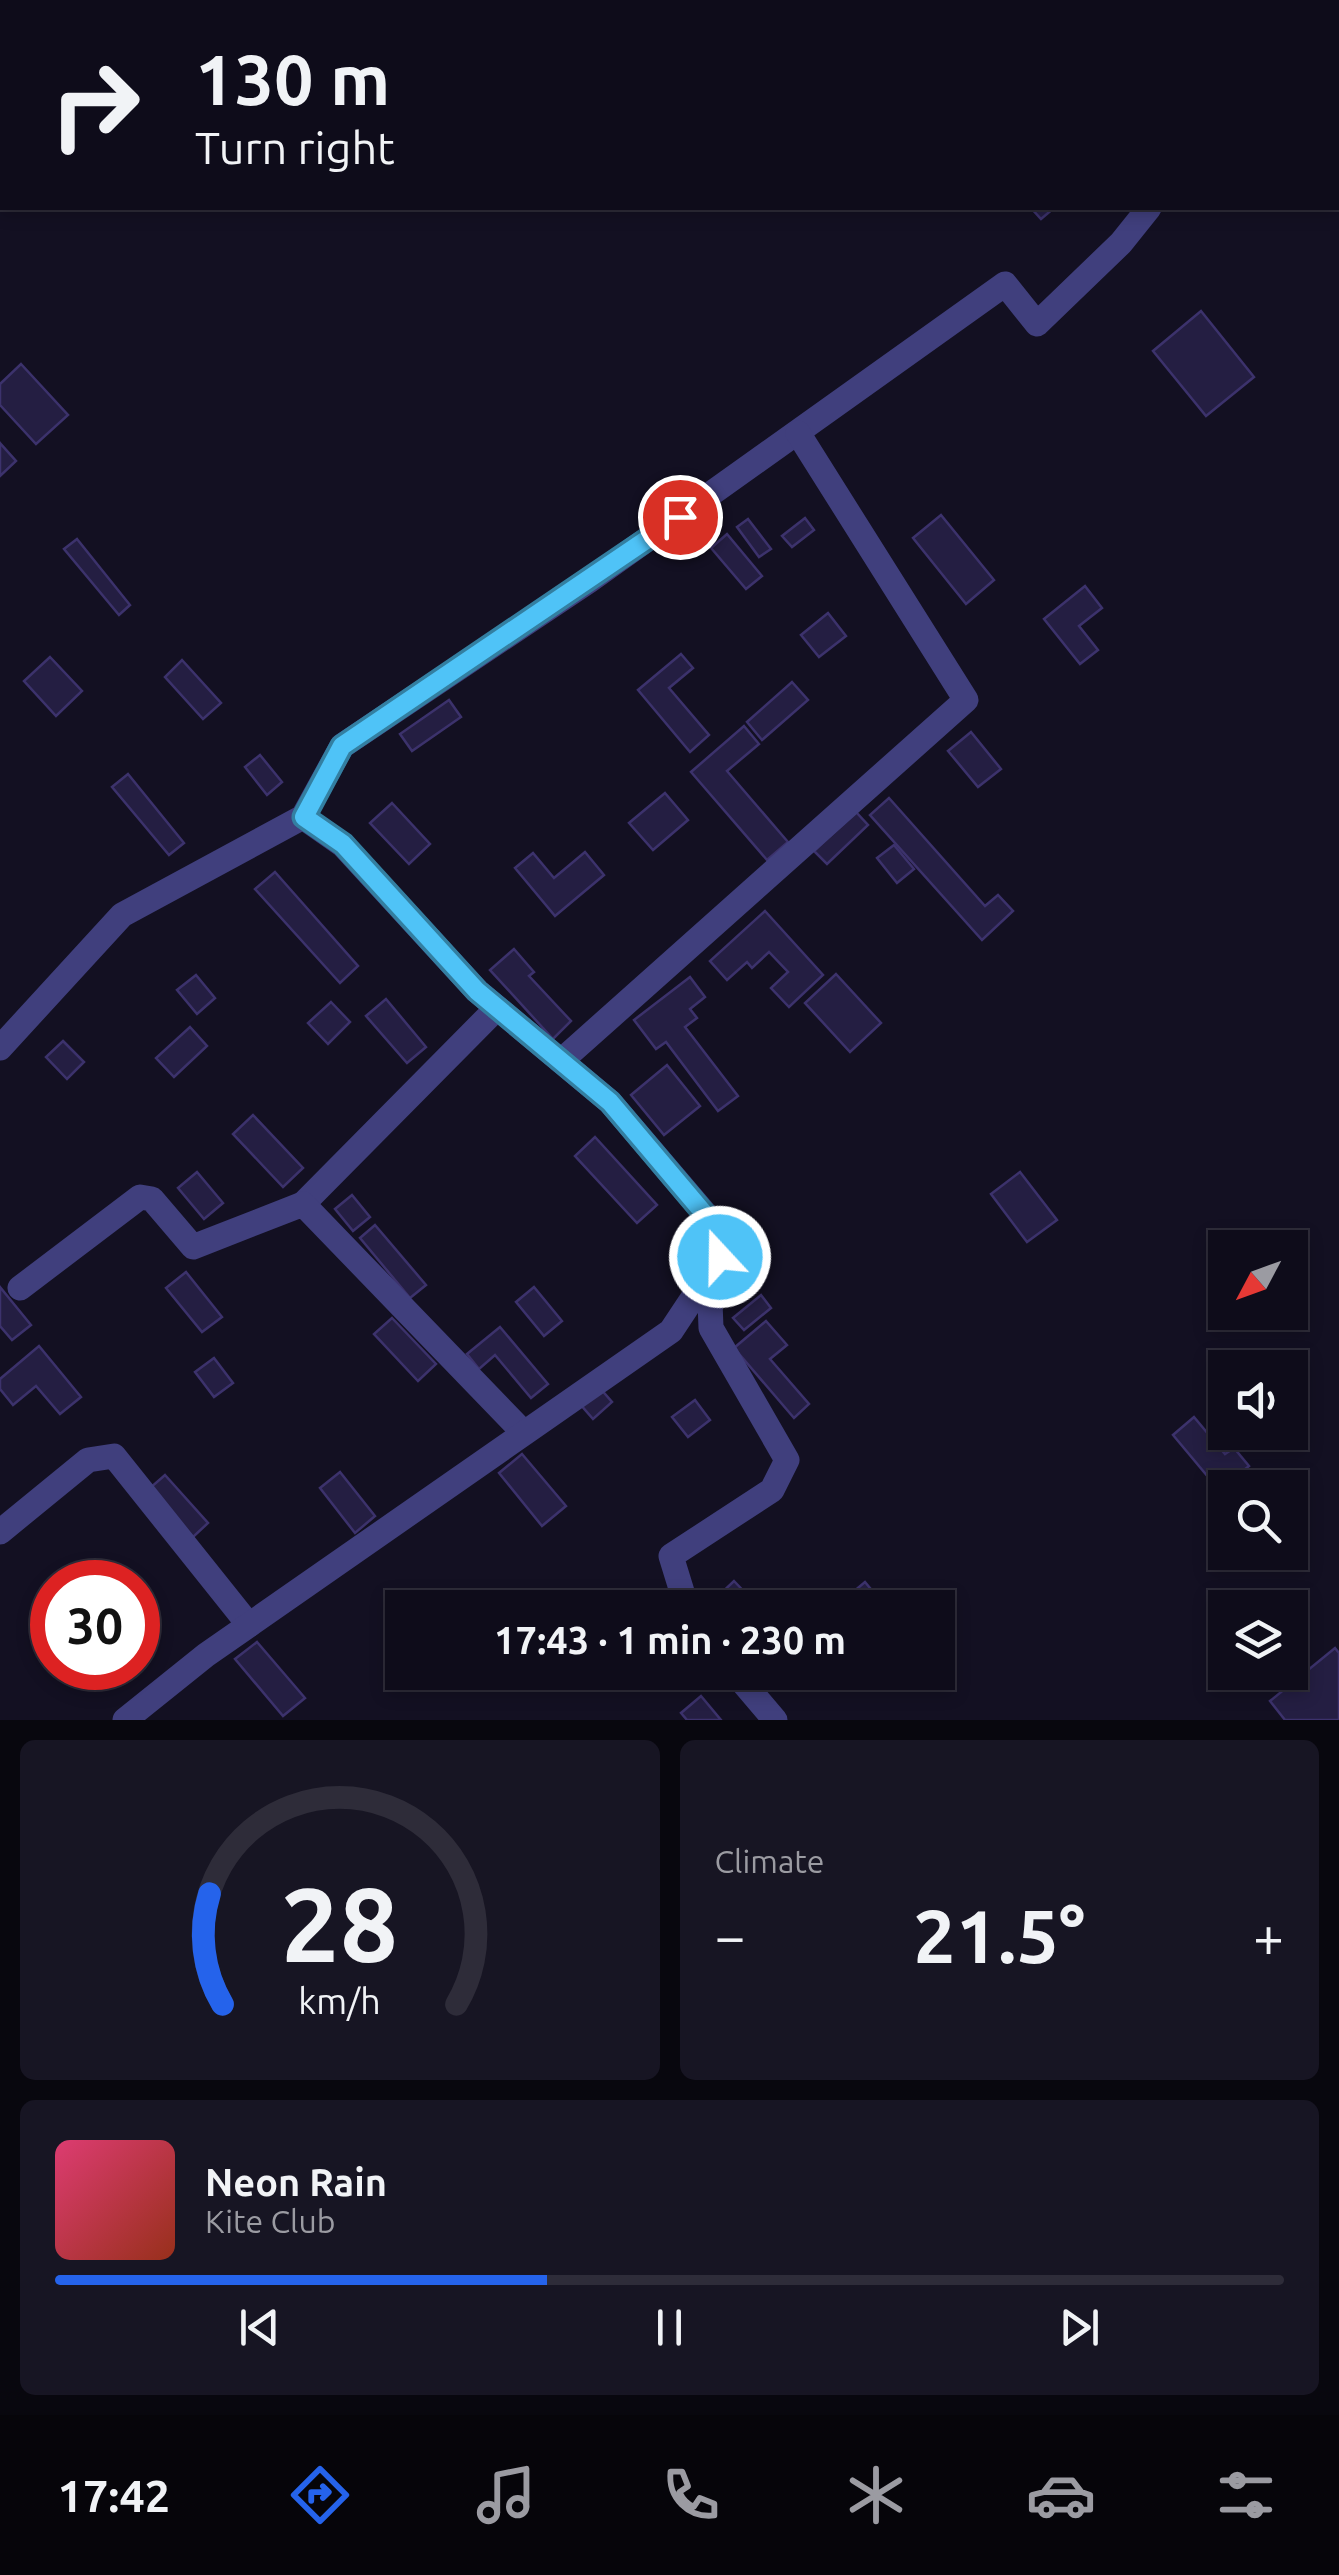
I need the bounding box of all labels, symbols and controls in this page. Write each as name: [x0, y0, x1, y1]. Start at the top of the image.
icon: right: [30, 40, 160, 170]
text: 130 m: [195, 40, 390, 118]
text: Turn right: [195, 122, 395, 173]
pin: [638, 475, 723, 560]
icon: arrive: [653, 490, 708, 545]
position arrow: [668, 1205, 772, 1309]
north arrow: [1208, 1230, 1308, 1330]
map controls: [1208, 1230, 1308, 1690]
button: sound: [1208, 1350, 1308, 1450]
button: search: [1208, 1470, 1308, 1570]
speed limit sign: 30: [30, 1560, 160, 1690]
button: layers: [1208, 1590, 1308, 1690]
text: 17:43 · 1 min · 230 m: [494, 1619, 846, 1661]
text: Climate: [715, 1843, 825, 1879]
text: 28: [281, 1865, 398, 1982]
text: 21.5°: [913, 1893, 1085, 1977]
text: −: [715, 1905, 746, 1966]
text: +: [1253, 1905, 1284, 1966]
text: km/h: [298, 1981, 381, 2021]
text: Neon Rain: [205, 2161, 387, 2203]
text: Kite Club: [205, 2203, 335, 2239]
icon: previous: [232, 2300, 287, 2355]
icon: pause: [642, 2300, 697, 2355]
icon: next: [1052, 2300, 1107, 2355]
icon: directions: [285, 2460, 355, 2530]
icon: music: [471, 2460, 541, 2530]
icon: phone: [656, 2460, 726, 2530]
icon: climate: [841, 2460, 911, 2530]
icon: car: [1026, 2460, 1096, 2530]
icon: filters: [1211, 2460, 1281, 2530]
text: 17:42: [58, 2470, 170, 2521]

